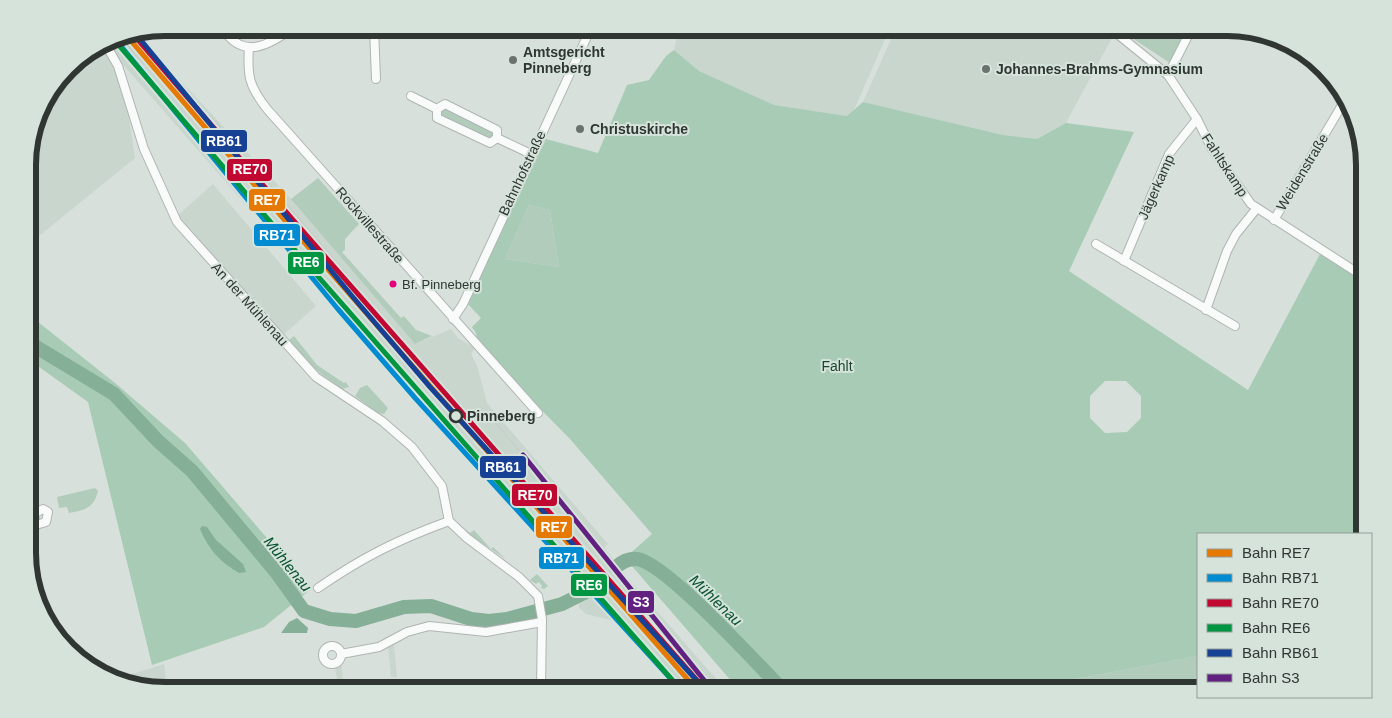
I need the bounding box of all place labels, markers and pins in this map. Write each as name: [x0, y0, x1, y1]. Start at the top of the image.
place label: Amtsgericht Pinneberg: [523, 44, 605, 76]
marker: Amtsgericht Pinneberg: [507, 54, 519, 66]
place label: Johannes-Brahms-Gymnasium: [996, 61, 1203, 77]
marker: Johannes-Brahms-Gymnasium: [980, 63, 992, 75]
place label: Christuskirche: [590, 121, 688, 137]
marker: Christuskirche: [574, 123, 586, 135]
place label: Bf. Pinneberg: [402, 277, 481, 292]
marker: Bf. Pinneberg: [388, 279, 398, 289]
place label: Pinneberg: [467, 408, 535, 424]
marker: Pinneberg: [449, 409, 463, 423]

